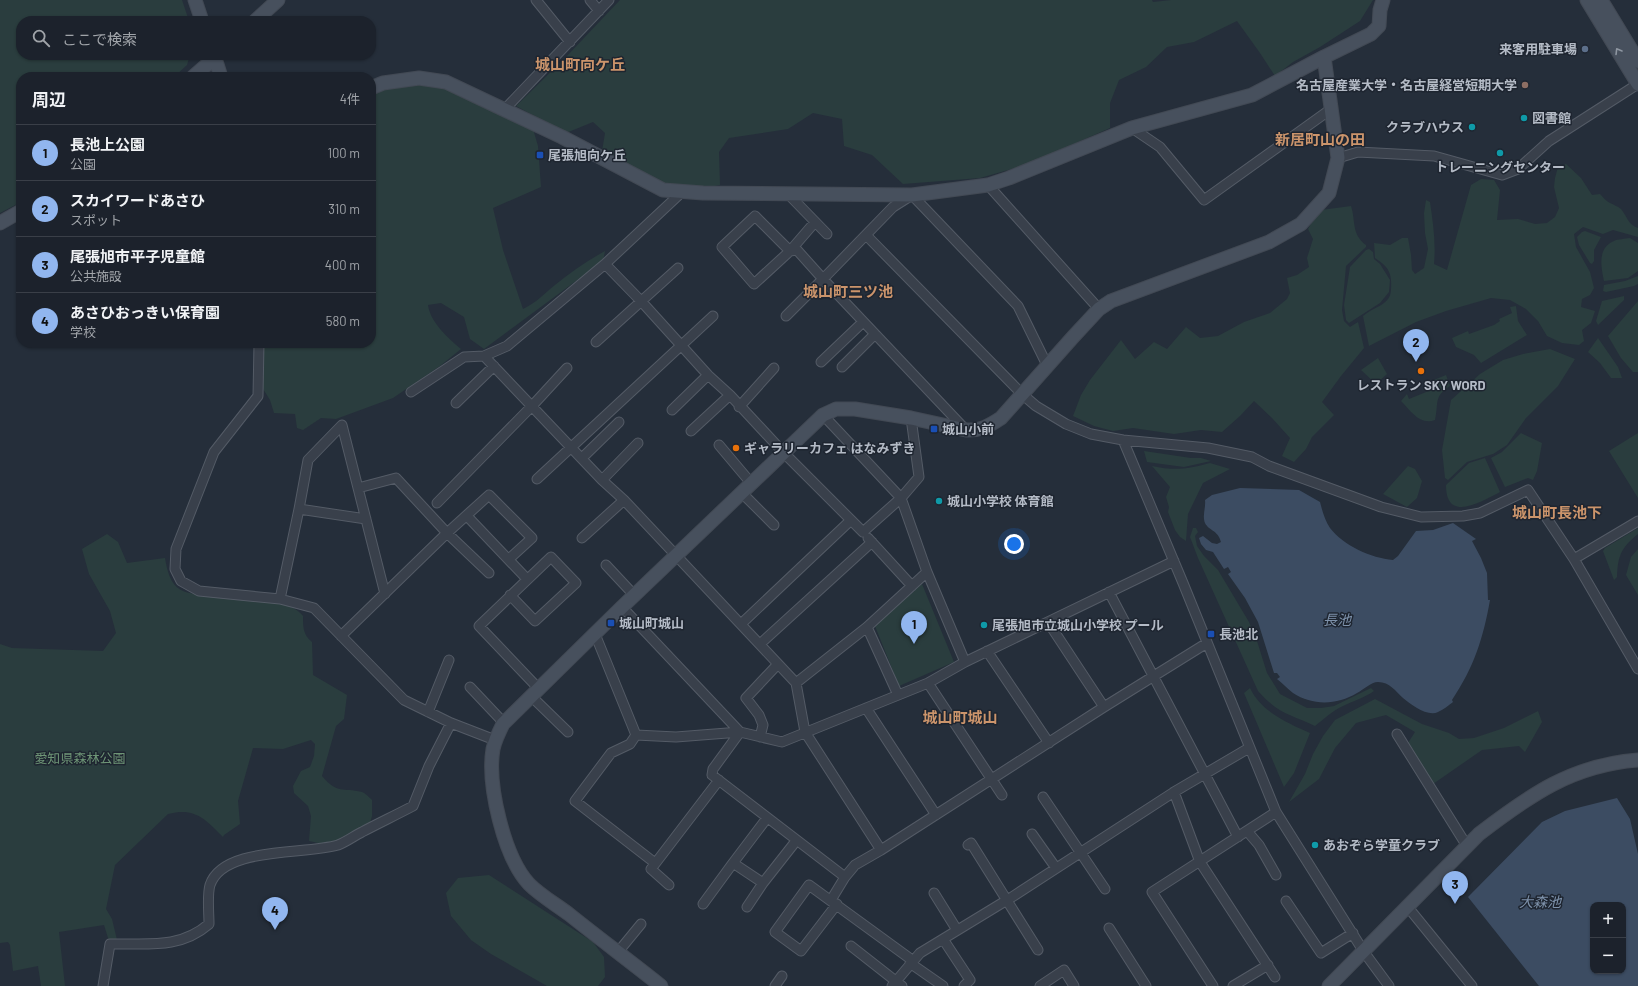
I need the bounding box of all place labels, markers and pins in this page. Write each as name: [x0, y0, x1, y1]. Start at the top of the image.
place label: 来客用駐車場: [1499, 41, 1577, 57]
marker: 来客用駐車場: [1580, 44, 1590, 54]
place label: 名古屋産業大学・名古屋経営短期大学: [1296, 77, 1517, 93]
marker: 名古屋産業大学・名古屋経営短期大学: [1520, 80, 1530, 90]
place label: 図書館: [1532, 110, 1571, 126]
marker: 図書館: [1519, 113, 1529, 123]
place label: クラブハウス: [1386, 119, 1464, 135]
marker: クラブハウス: [1467, 122, 1477, 132]
place label: 尾張旭向ケ丘: [548, 147, 626, 163]
marker: トレーニングセンター: [1495, 148, 1505, 158]
marker: 尾張旭向ケ丘: [535, 150, 545, 160]
place label: トレーニングセンター: [1435, 159, 1565, 175]
pin: 2: [1403, 329, 1429, 362]
marker: レストラン SKY WORD: [1416, 366, 1426, 376]
place label: レストラン SKY WORD: [1356, 377, 1486, 393]
place label: 城山小前: [942, 421, 994, 437]
marker: 城山小前: [929, 424, 939, 434]
place label: ギャラリーカフェ はなみずき: [744, 440, 916, 456]
marker: ギャラリーカフェ はなみずき: [731, 443, 741, 453]
place label: 城山小学校 体育館: [947, 493, 1054, 509]
marker: 城山小学校 体育館: [934, 496, 944, 506]
pin: 1: [901, 611, 927, 644]
place label: 城山町城山: [619, 615, 684, 631]
place label: 尾張旭市立城山小学校 プール: [992, 617, 1164, 633]
marker: 城山町城山: [606, 618, 616, 628]
marker: 尾張旭市立城山小学校 プール: [979, 620, 989, 630]
place label: 長池北: [1219, 626, 1258, 642]
marker: 長池北: [1206, 629, 1216, 639]
place label: あおぞら学童クラブ: [1323, 837, 1440, 853]
marker: あおぞら学童クラブ: [1310, 840, 1320, 850]
pin: 3: [1442, 871, 1468, 904]
pin: 4: [262, 897, 288, 930]

